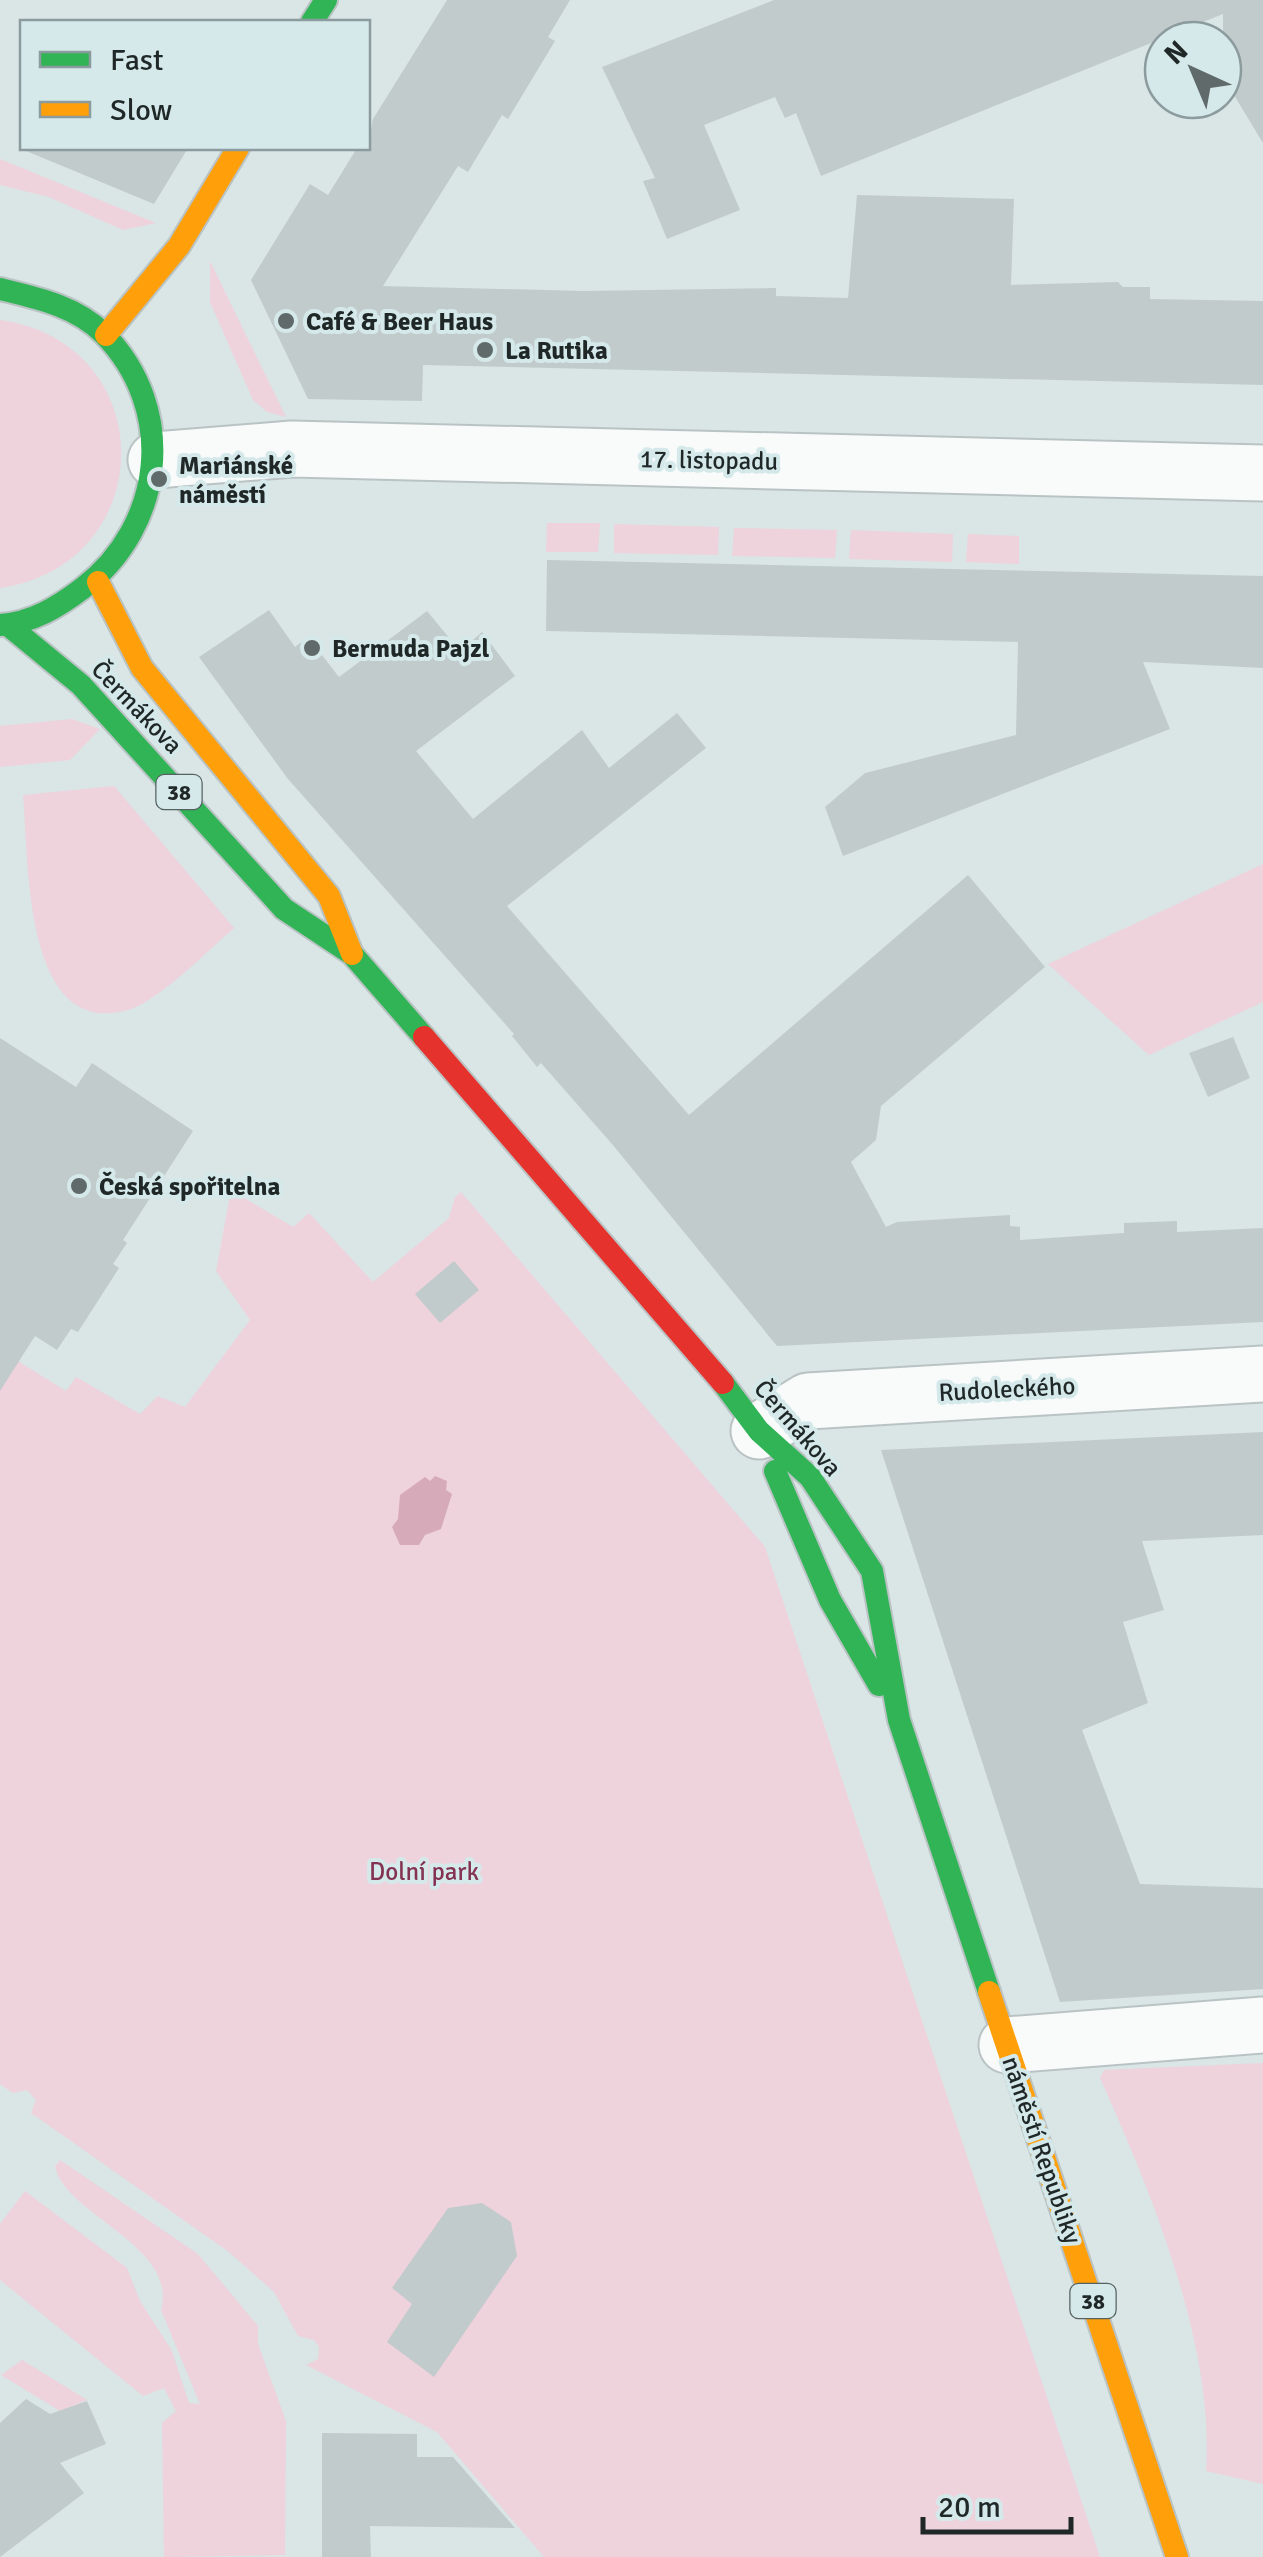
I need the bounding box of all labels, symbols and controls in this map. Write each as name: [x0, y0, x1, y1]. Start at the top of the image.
legend: [20, 20, 370, 150]
north arrow: [1143, 20, 1243, 120]
text: N: [1158, 34, 1195, 72]
text: Fast: [110, 42, 163, 79]
text: Slow: [110, 92, 172, 129]
place label: Café & Beer Haus: [306, 306, 493, 337]
marker: Café & Beer Haus: [275, 310, 297, 332]
place label: La Rutika: [505, 335, 608, 366]
marker: La Rutika: [474, 339, 496, 361]
street label: 17. listopadu: [640, 443, 778, 477]
place label: Mariánské náměstí: [179, 450, 293, 510]
marker: Mariánské náměstí: [148, 468, 170, 490]
place label: Bermuda Pajzl: [332, 633, 489, 664]
marker: Bermuda Pajzl: [301, 637, 323, 659]
street label: Čermákova: [85, 654, 189, 760]
road number: 38: [156, 775, 202, 809]
place label: Česká spořitelna: [99, 1171, 280, 1202]
marker: Česká spořitelna: [68, 1175, 90, 1197]
street label: Rudoleckého: [938, 1370, 1076, 1408]
street label: Čermákova: [748, 1373, 848, 1483]
park label: Dolní park: [369, 1856, 480, 1887]
street label: náměstí Republiky: [995, 2052, 1089, 2248]
road number: 38: [1070, 2284, 1116, 2318]
scale bar: [923, 2472, 1070, 2534]
text: 20 m: [938, 2489, 1001, 2526]

